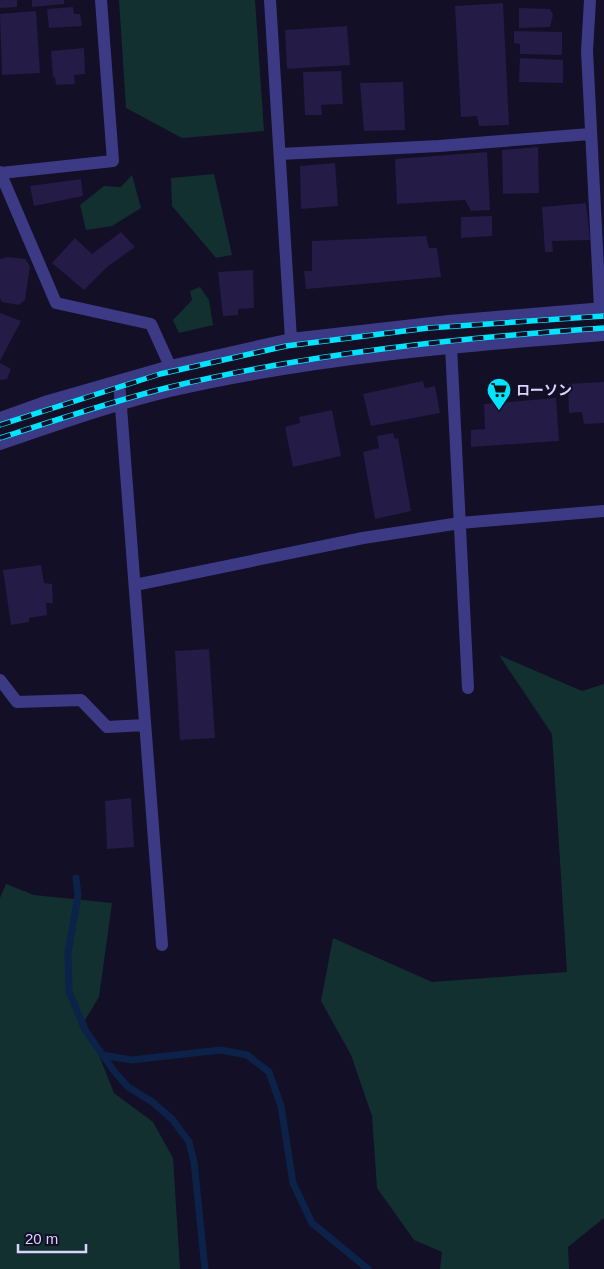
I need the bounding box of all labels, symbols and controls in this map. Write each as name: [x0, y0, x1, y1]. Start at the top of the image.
supermarket icon: ローソン: [486, 377, 512, 411]
place label: ローソン: [516, 382, 572, 398]
scale bar: [18, 1222, 85, 1254]
text: 20 m: [25, 1230, 58, 1247]

